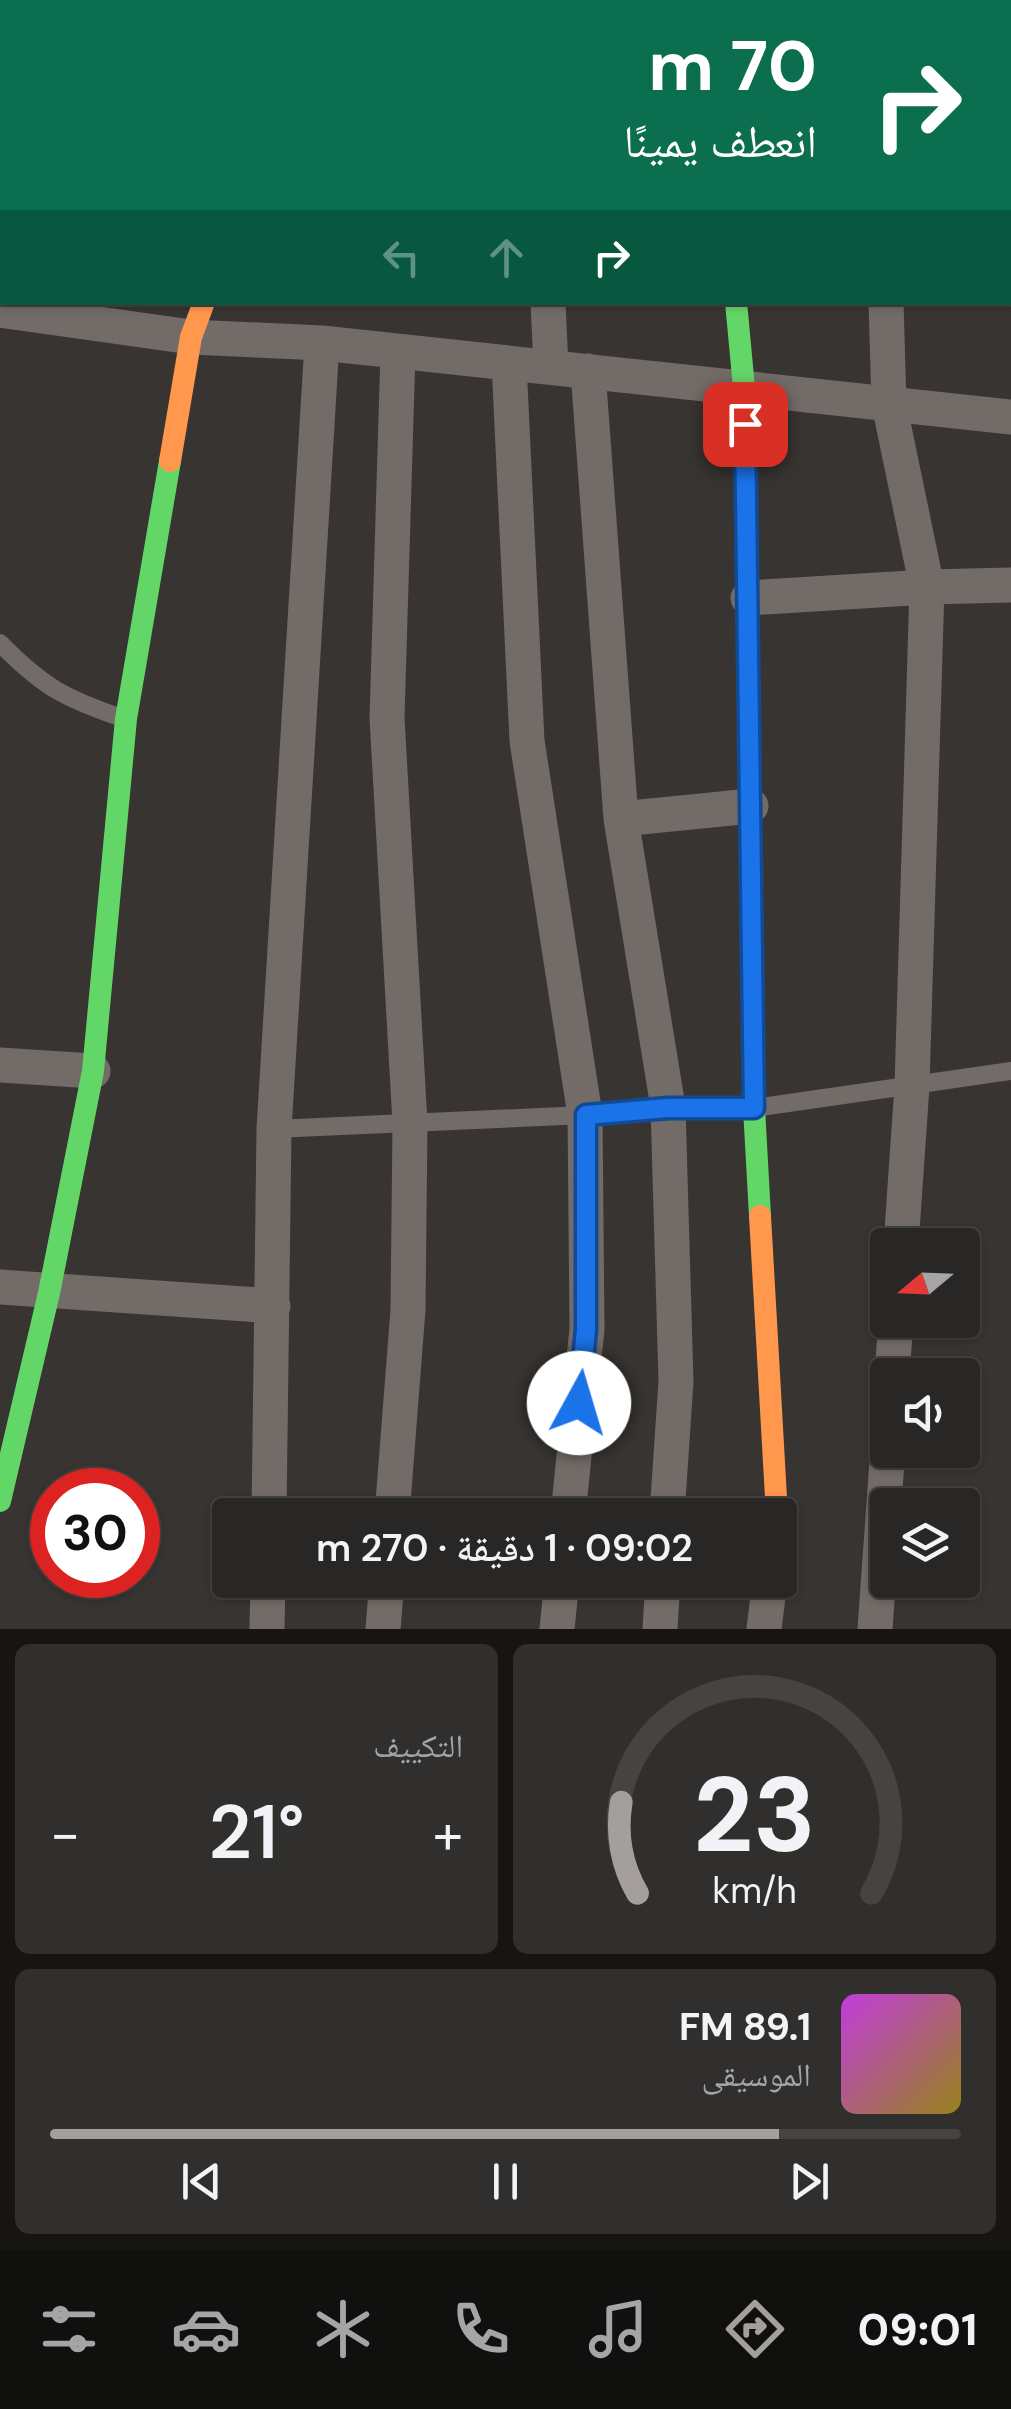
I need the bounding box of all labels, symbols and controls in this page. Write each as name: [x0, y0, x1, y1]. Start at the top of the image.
text: 70 m: [648, 21, 817, 112]
icon: right: [852, 40, 982, 170]
text: انعطف يمينًا: [623, 112, 817, 171]
icon: left: [374, 230, 429, 285]
icon: ahead: [479, 230, 534, 285]
icon: right: [584, 230, 639, 285]
pin: [703, 382, 788, 467]
icon: arrive: [718, 397, 773, 452]
north arrow: [870, 1228, 980, 1338]
map controls: [870, 1228, 980, 1598]
position arrow: [527, 1351, 631, 1455]
button: sound: [870, 1358, 980, 1468]
speed limit sign: 30: [30, 1468, 160, 1598]
button: layers: [870, 1488, 980, 1598]
text: 09:02 · 1 دقيقة · 270 m: [316, 1523, 693, 1573]
text: التكييف: [373, 1725, 463, 1767]
text: 23: [693, 1748, 816, 1883]
text: 21°: [208, 1784, 305, 1881]
text: −: [50, 1798, 80, 1870]
text: +: [433, 1798, 463, 1870]
text: km/h: [712, 1868, 797, 1914]
text: 89.1 FM: [679, 2002, 811, 2052]
text: الموسيقى: [701, 2054, 811, 2096]
icon: previous: [174, 2154, 229, 2209]
icon: pause: [478, 2154, 533, 2209]
icon: next: [782, 2154, 837, 2209]
icon: filters: [34, 2294, 104, 2364]
icon: car: [171, 2294, 241, 2364]
icon: climate: [308, 2294, 378, 2364]
icon: phone: [446, 2294, 516, 2364]
icon: music: [583, 2294, 653, 2364]
icon: directions: [720, 2294, 790, 2364]
text: 09:01: [858, 2300, 977, 2359]

